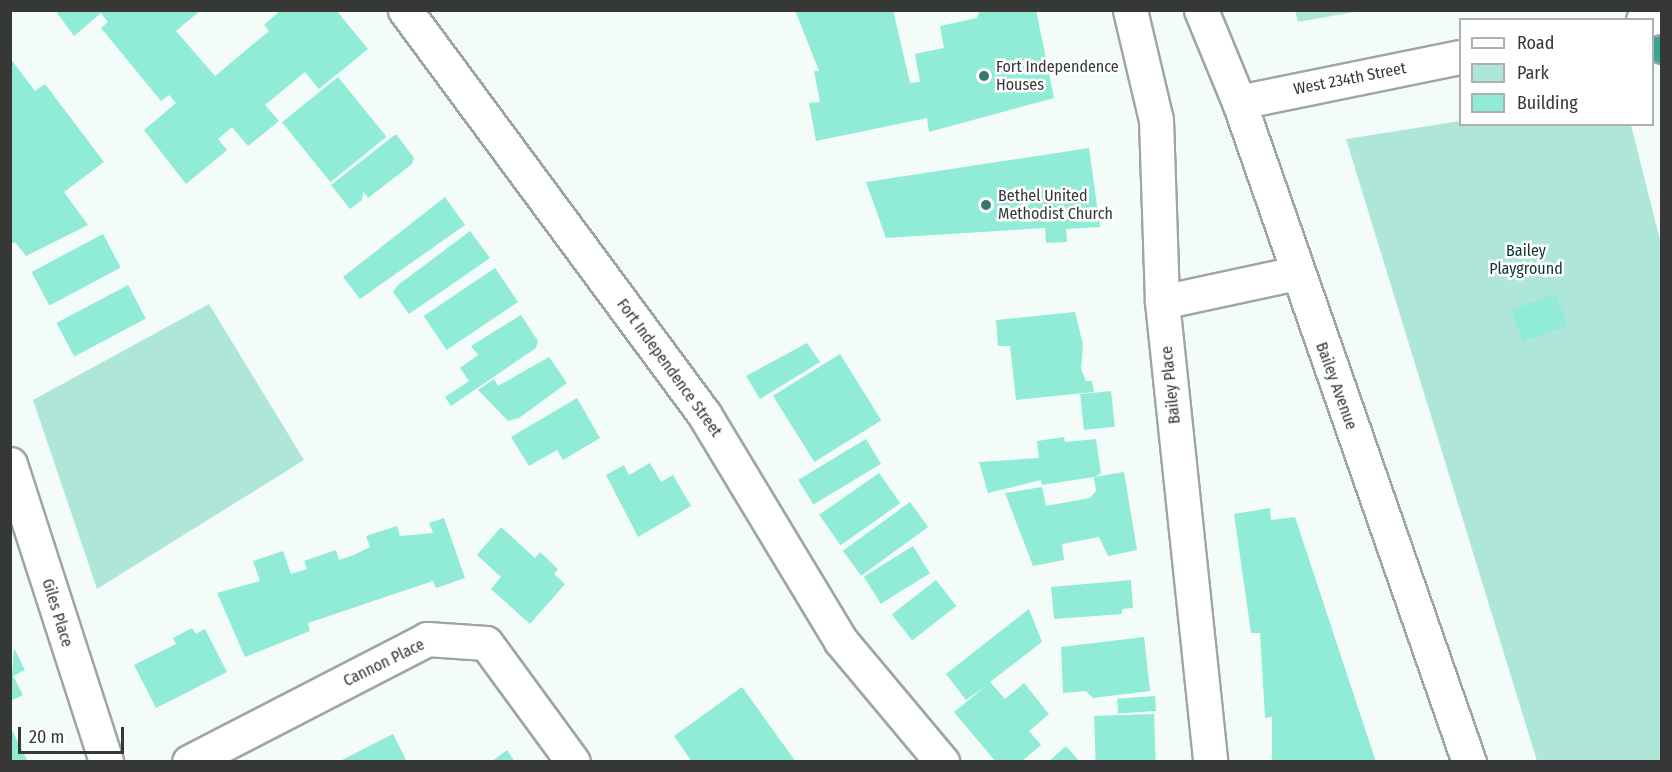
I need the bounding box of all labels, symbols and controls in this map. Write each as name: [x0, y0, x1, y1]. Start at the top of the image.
legend: [1459, 18, 1654, 126]
text: Road: [1517, 32, 1554, 54]
place label: Fort Independence Houses: [996, 57, 1119, 95]
street label: West 234th Street: [1292, 59, 1408, 99]
text: Park: [1517, 62, 1549, 84]
marker: Fort Independence Houses: [977, 69, 991, 83]
text: Building: [1517, 92, 1578, 114]
place label: Bethel United Methodist Church: [998, 186, 1113, 224]
marker: Bethel United Methodist Church: [979, 198, 993, 212]
park label: Bailey Playground: [1489, 241, 1563, 279]
street label: Fort Independence Street: [612, 295, 726, 441]
street label: Bailey Avenue: [1311, 340, 1361, 432]
street label: Bailey Place: [1157, 345, 1185, 425]
street label: Giles Place: [38, 576, 76, 650]
street label: Cannon Place: [340, 635, 428, 691]
scale bar: [21, 715, 128, 753]
text: 20 m: [29, 726, 64, 748]

